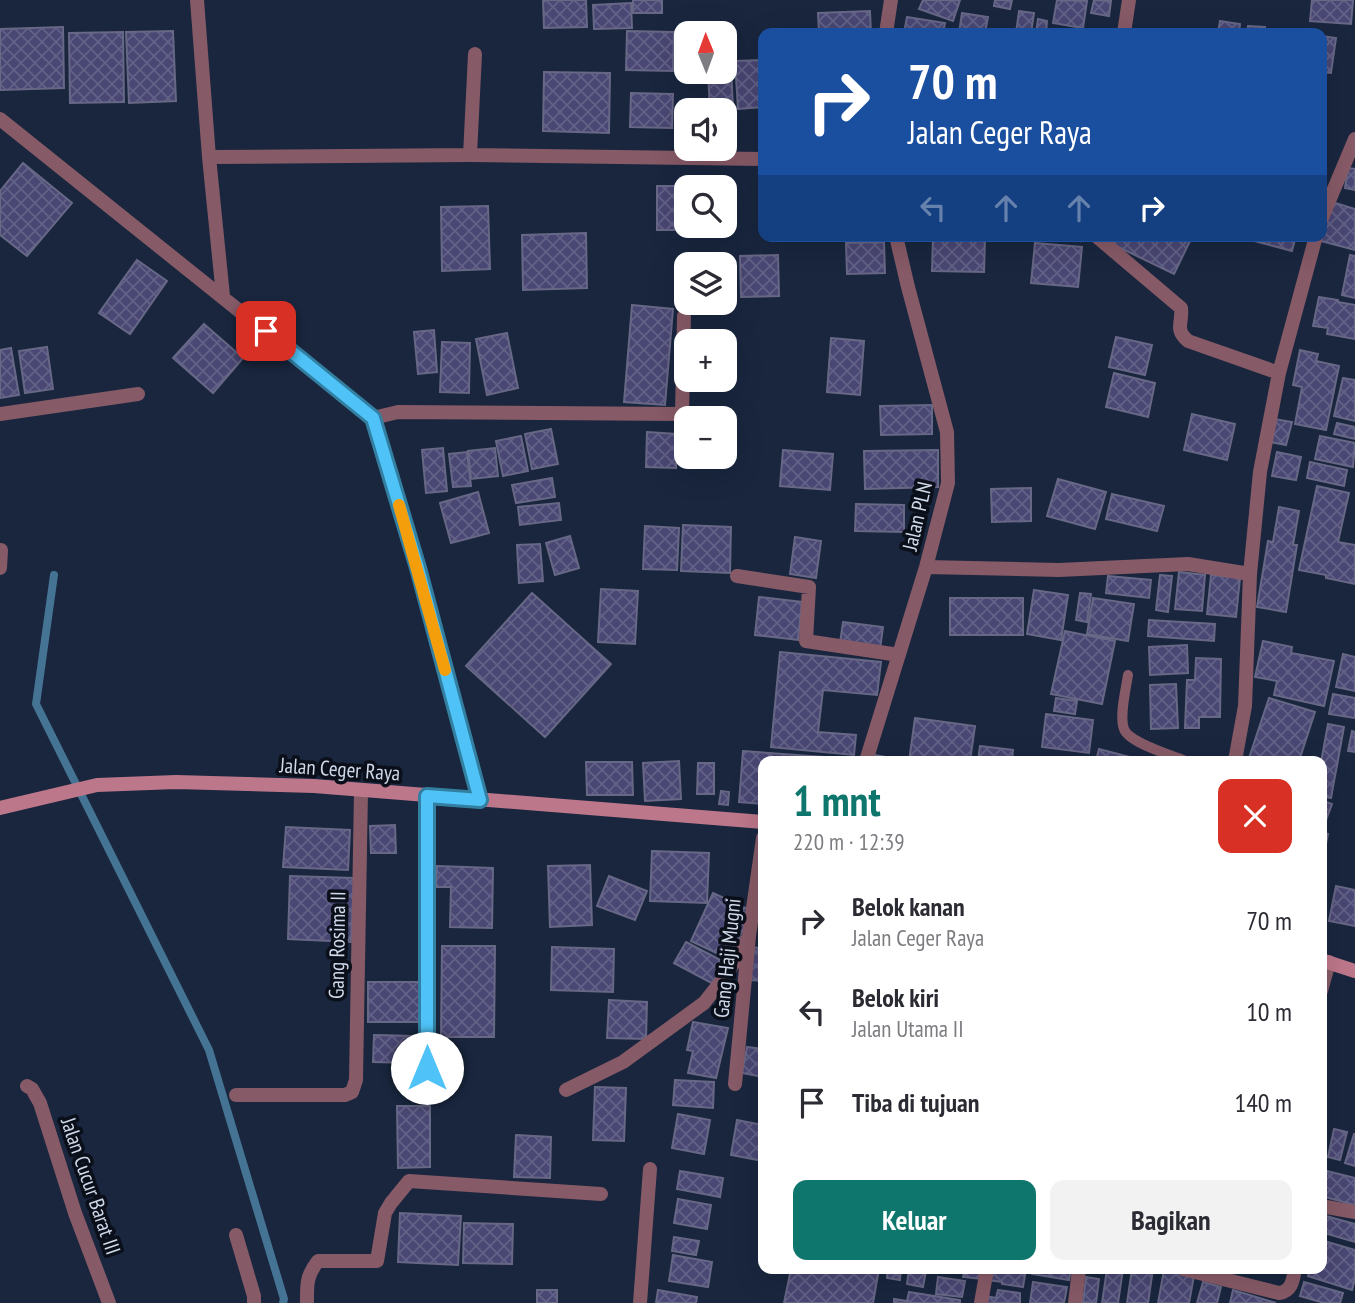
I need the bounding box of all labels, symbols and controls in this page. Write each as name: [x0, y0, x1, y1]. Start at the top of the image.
north arrow: [674, 21, 737, 84]
map controls: [674, 21, 737, 469]
text: 70 m: [908, 49, 997, 113]
icon: right: [793, 56, 884, 147]
button: sound: [674, 98, 737, 161]
text: Jalan Ceger Raya: [908, 111, 1092, 153]
button: search: [674, 175, 737, 238]
icon: left: [914, 189, 952, 227]
icon: ahead: [987, 189, 1025, 227]
icon: ahead: [1060, 189, 1098, 227]
icon: right: [1133, 189, 1171, 227]
button: layers: [674, 252, 737, 315]
pin: [236, 301, 296, 361]
icon: arrive: [247, 312, 285, 350]
button: +: [674, 329, 737, 392]
button: −: [674, 406, 737, 469]
street label: Jalan PLN: [896, 479, 938, 554]
street label: Jalan Ceger Raya: [278, 751, 401, 787]
text: 1 mnt: [793, 773, 881, 828]
button: close: [1218, 779, 1292, 853]
text: 220 m · 12:39: [793, 827, 905, 856]
text: Belok kanan: [852, 890, 965, 923]
street label: Gang Rosima II: [323, 891, 351, 999]
street label: Gang Haji Mugni: [707, 897, 747, 1019]
icon: right: [793, 902, 831, 940]
text: 70 m: [1246, 904, 1292, 937]
text: Jalan Ceger Raya: [852, 923, 984, 952]
text: Belok kiri: [852, 981, 939, 1014]
icon: left: [793, 993, 831, 1031]
text: 10 m: [1246, 995, 1292, 1028]
text: Jalan Utama II: [852, 1014, 964, 1043]
position arrow: [390, 1031, 464, 1105]
icon: arrive: [793, 1084, 831, 1122]
text: Tiba di tujuan: [852, 1086, 980, 1119]
text: 140 m: [1234, 1086, 1292, 1119]
street label: Jalan Cucur Barat III: [55, 1113, 127, 1258]
button: Keluar: [793, 1180, 1036, 1260]
button: Bagikan: [1050, 1180, 1292, 1260]

